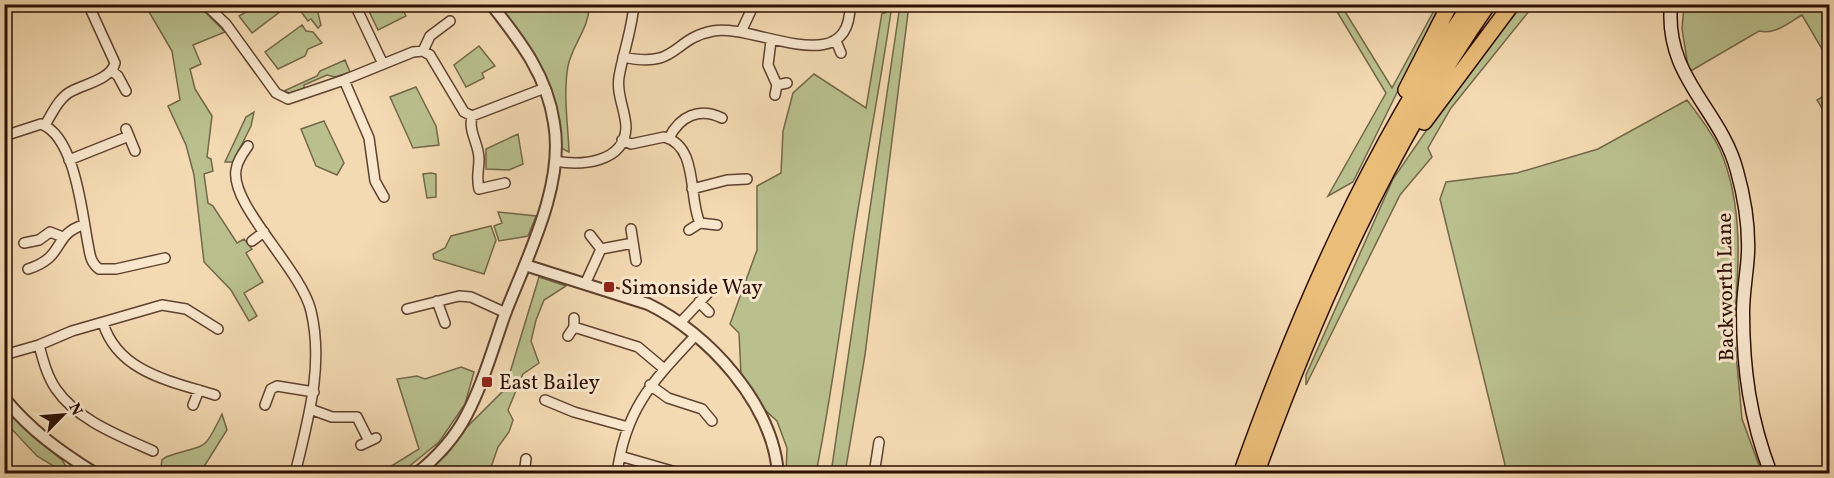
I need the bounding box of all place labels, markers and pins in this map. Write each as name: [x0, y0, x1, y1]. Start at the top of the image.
place label: Simonside Way: [621, 274, 763, 303]
marker: Simonside Way: [602, 280, 616, 294]
place label: East Bailey: [499, 369, 601, 398]
marker: East Bailey: [480, 375, 494, 389]

